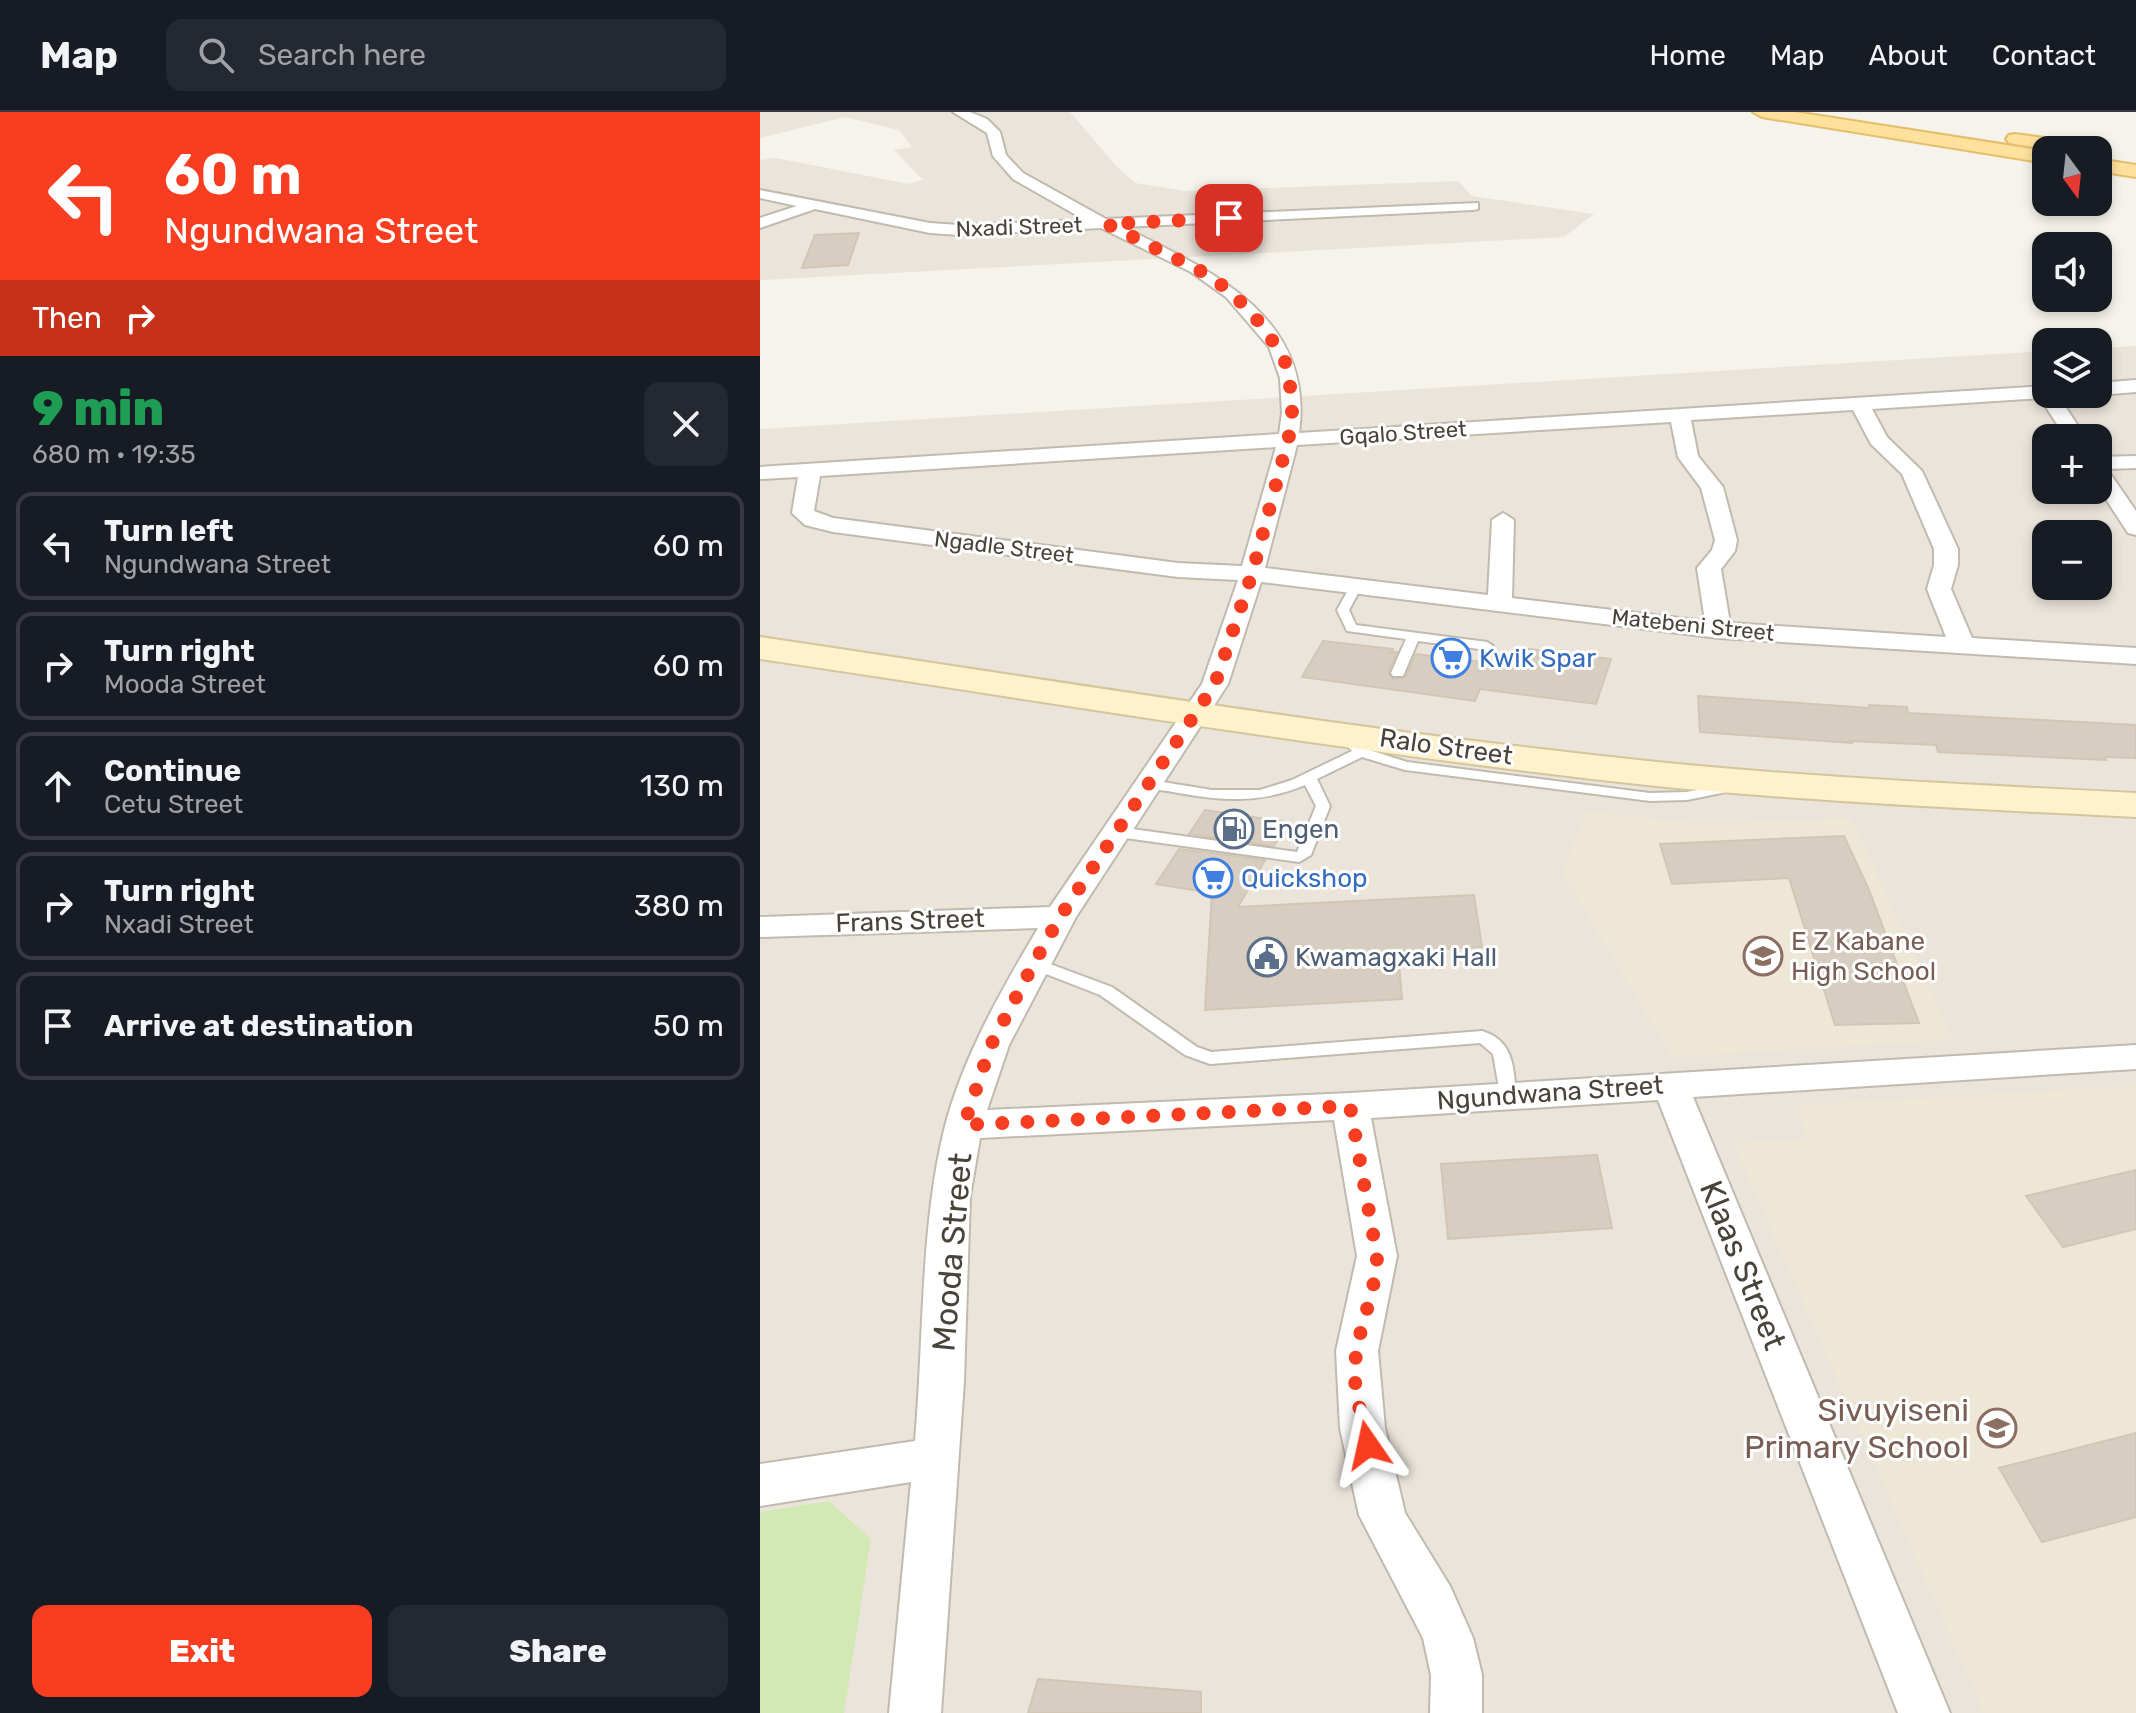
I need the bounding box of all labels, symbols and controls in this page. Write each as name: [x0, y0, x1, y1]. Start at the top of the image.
search box: [166, 19, 726, 91]
text: Map: [40, 32, 118, 78]
icon: search: [194, 33, 238, 77]
text: Search here: [258, 37, 426, 73]
text: Home: [1649, 39, 1726, 72]
text: Map: [1770, 39, 1824, 72]
text: About: [1868, 39, 1948, 72]
text: Contact: [1992, 39, 2096, 72]
north arrow: [2032, 136, 2112, 216]
map controls: [2032, 136, 2112, 600]
text: 60 m: [164, 142, 302, 208]
icon: left: [32, 144, 136, 248]
pin: [1195, 184, 1263, 252]
icon: arrive: [1207, 196, 1251, 240]
text: Ngundwana Street: [164, 209, 478, 252]
street label: Nxadi Street: [955, 211, 1083, 243]
button: sound: [2032, 232, 2112, 312]
icon: right: [118, 296, 162, 340]
text: Then: [32, 300, 102, 336]
button: layers: [2032, 328, 2112, 408]
text: 9 min: [32, 380, 164, 437]
button: close: [644, 382, 728, 466]
street label: Gqalo Street: [1339, 415, 1468, 451]
button: +: [2032, 424, 2112, 504]
text: 680 m · 19:35: [32, 439, 196, 470]
text: Turn left: [104, 513, 234, 549]
button: −: [2032, 520, 2112, 600]
icon: left: [36, 524, 80, 568]
street label: Ngadle Street: [933, 525, 1076, 569]
text: 60 m: [653, 528, 724, 564]
text: Ngundwana Street: [104, 549, 331, 580]
street label: Matebeni Street: [1610, 603, 1776, 647]
text: Turn right: [104, 633, 255, 669]
supermarket icon: Kwik Spar: [1430, 637, 1472, 679]
place label: Kwik Spar: [1479, 643, 1596, 674]
icon: right: [36, 644, 80, 688]
text: 60 m: [653, 648, 724, 684]
text: Mooda Street: [104, 669, 266, 700]
street label: Ralo Street: [1377, 722, 1515, 772]
text: Continue: [104, 753, 241, 789]
icon: ahead: [36, 764, 80, 808]
text: 130 m: [640, 768, 724, 804]
text: Cetu Street: [104, 789, 243, 820]
fuel station icon: Engen: [1213, 808, 1255, 850]
place label: Engen: [1262, 814, 1339, 845]
supermarket icon: Quickshop: [1192, 857, 1234, 899]
place label: Quickshop: [1241, 863, 1368, 894]
text: Turn right: [104, 873, 255, 909]
icon: right: [36, 884, 80, 928]
text: 380 m: [634, 888, 724, 924]
street label: Frans Street: [835, 903, 985, 939]
text: Nxadi Street: [104, 909, 254, 940]
place label: E Z Kabane High School: [1791, 926, 1936, 987]
school or university icon: E Z Kabane High School: [1742, 935, 1784, 977]
public building icon: Kwamagxaki Hall: [1246, 936, 1288, 978]
place label: Kwamagxaki Hall: [1295, 942, 1497, 973]
icon: arrive: [36, 1004, 80, 1048]
text: Arrive at destination: [104, 1008, 414, 1044]
text: 50 m: [653, 1008, 724, 1044]
street label: Ngundwana Street: [1436, 1070, 1664, 1116]
street label: Mooda Street: [924, 1151, 980, 1353]
street label: Klaas Street: [1692, 1175, 1794, 1355]
place label: Sivuyiseni Primary School: [1744, 1391, 1969, 1466]
position arrow: [1326, 1403, 1410, 1487]
school or university icon: Sivuyiseni Primary School: [1976, 1407, 2018, 1449]
button: Exit: [32, 1605, 372, 1697]
button: Share: [388, 1605, 728, 1697]

